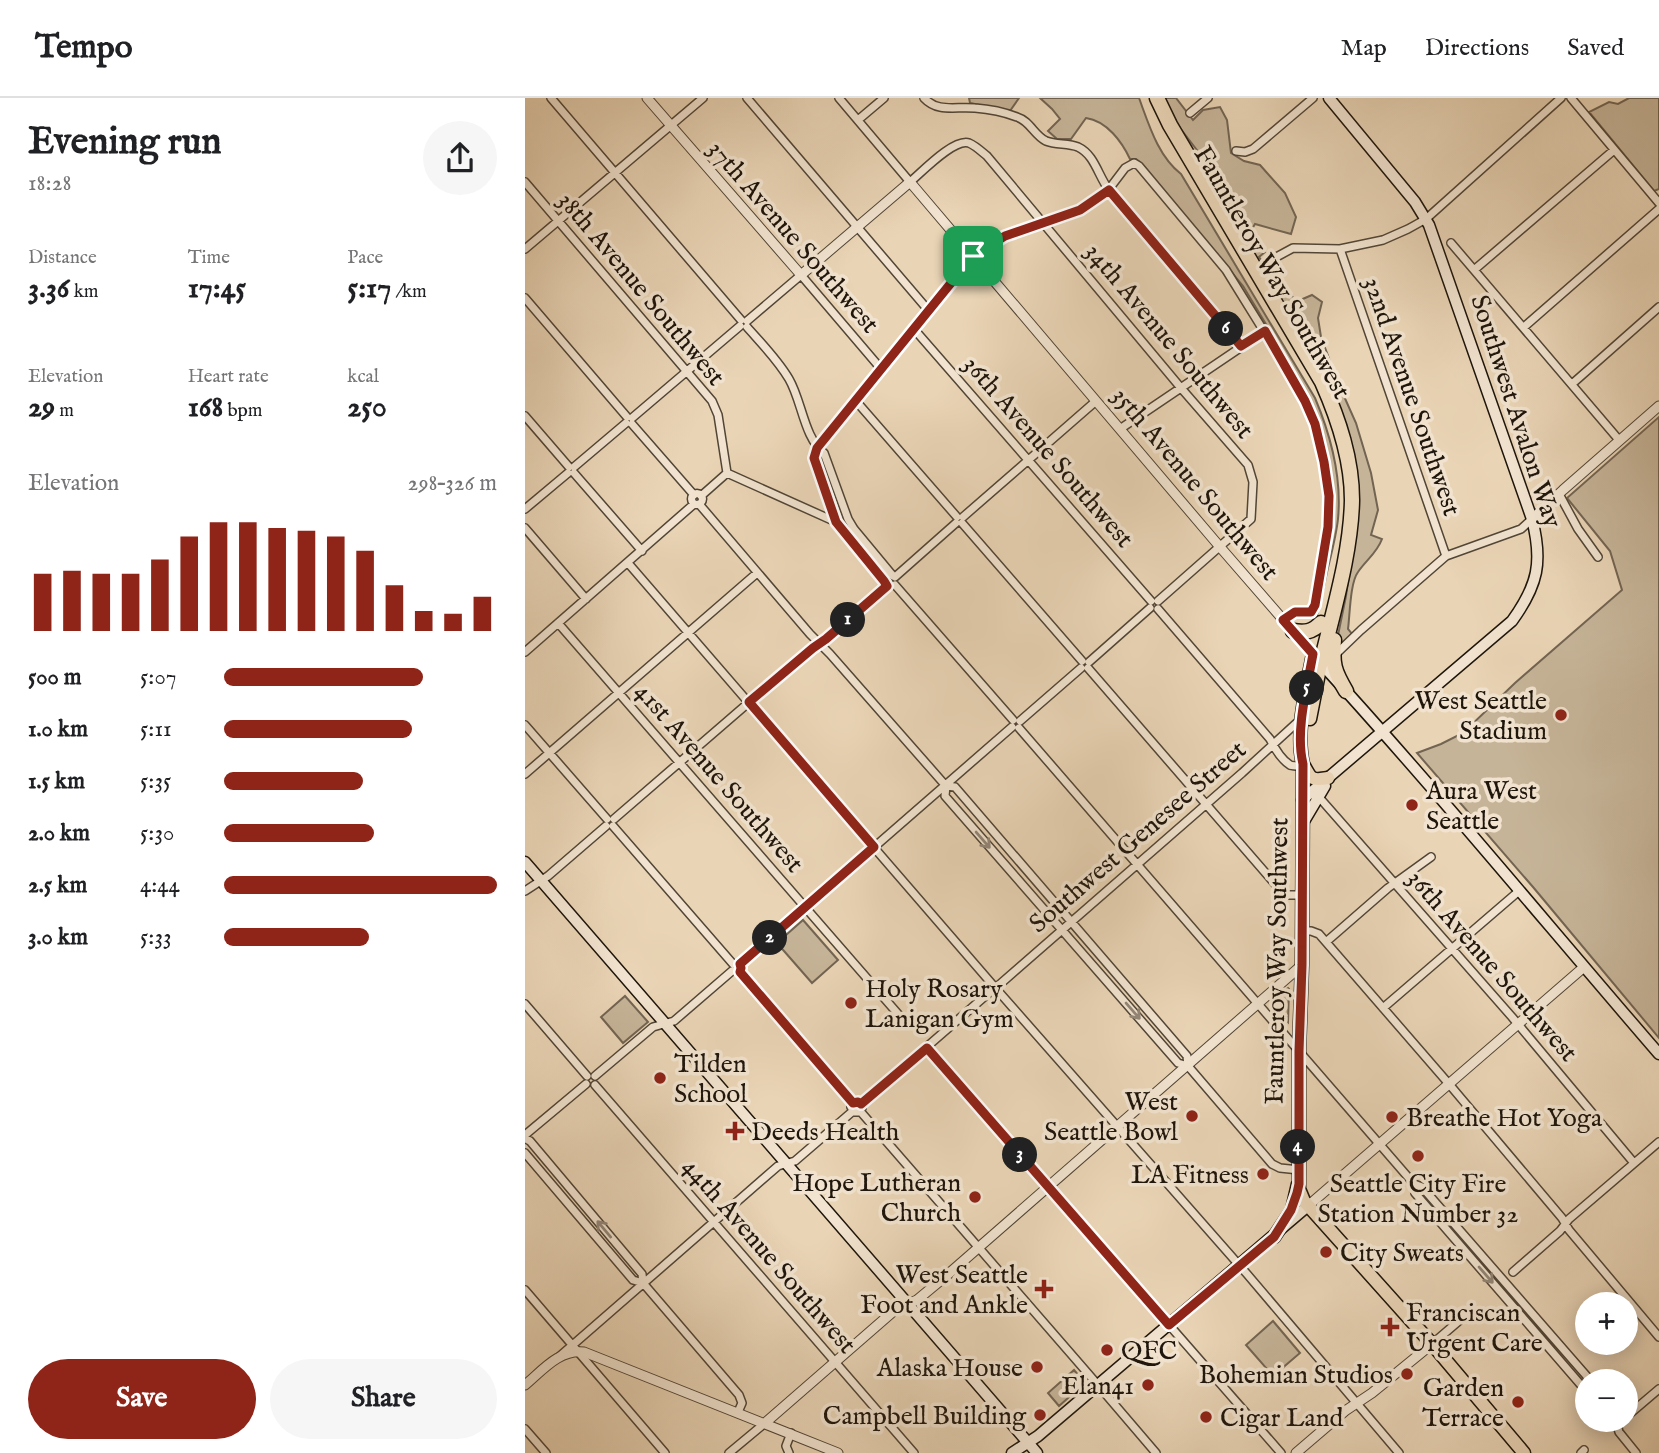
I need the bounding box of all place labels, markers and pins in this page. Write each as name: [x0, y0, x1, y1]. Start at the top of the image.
pin: [943, 226, 1003, 286]
pin: 6: [1209, 312, 1243, 346]
pin: 1: [831, 602, 865, 638]
pin: 5: [1289, 670, 1325, 706]
place label: West Seattle Stadium: [1415, 685, 1547, 748]
marker: West Seattle Stadium: [1553, 707, 1569, 723]
place label: Aura West Seattle: [1425, 775, 1537, 838]
marker: Aura West Seattle: [1404, 797, 1420, 813]
pin: 2: [753, 920, 787, 956]
place label: Holy Rosary Lanigan Gym: [865, 973, 1014, 1036]
marker: Holy Rosary Lanigan Gym: [843, 995, 859, 1011]
place label: Tilden School: [674, 1048, 748, 1111]
marker: Tilden School: [652, 1070, 668, 1086]
place label: West Seattle Bowl: [1044, 1086, 1179, 1149]
place label: Breathe Hot Yoga: [1406, 1102, 1603, 1135]
marker: West Seattle Bowl: [1184, 1108, 1200, 1124]
marker: Breathe Hot Yoga: [1384, 1109, 1400, 1125]
place label: Deeds Health: [751, 1116, 900, 1149]
marker: Deeds Health: [725, 1121, 745, 1141]
pin: 4: [1281, 1130, 1315, 1164]
pin: 3: [1002, 1138, 1037, 1172]
marker: Seattle City Fire Station Number 32: [1410, 1148, 1426, 1164]
place label: LA Fitness: [1131, 1159, 1249, 1192]
marker: LA Fitness: [1255, 1166, 1271, 1182]
place label: Hope Lutheran Church: [792, 1167, 961, 1230]
place label: Seattle City Fire Station Number 32: [1318, 1168, 1518, 1231]
marker: Hope Lutheran Church: [967, 1189, 983, 1205]
place label: City Sweats: [1340, 1237, 1464, 1270]
marker: City Sweats: [1318, 1244, 1334, 1260]
place label: West Seattle Foot and Ankle: [860, 1259, 1028, 1322]
marker: West Seattle Foot and Ankle: [1034, 1279, 1054, 1299]
place label: Franciscan Urgent Care: [1406, 1297, 1543, 1360]
marker: Franciscan Urgent Care: [1380, 1317, 1400, 1337]
place label: QFC: [1121, 1335, 1177, 1368]
marker: QFC: [1099, 1342, 1115, 1358]
place label: Alaska House: [876, 1352, 1023, 1385]
marker: Alaska House: [1029, 1359, 1045, 1375]
place label: Bohemian Studios: [1199, 1359, 1393, 1392]
marker: Bohemian Studios: [1399, 1366, 1415, 1382]
place label: Elan41: [1061, 1370, 1134, 1403]
place label: Garden Terrace: [1422, 1372, 1504, 1435]
marker: Elan41: [1140, 1377, 1156, 1393]
marker: Garden Terrace: [1510, 1394, 1526, 1410]
place label: Campbell Building: [823, 1400, 1027, 1433]
place label: Cigar Land: [1220, 1402, 1344, 1435]
marker: Campbell Building: [1032, 1407, 1048, 1423]
marker: Cigar Land: [1198, 1409, 1214, 1425]

